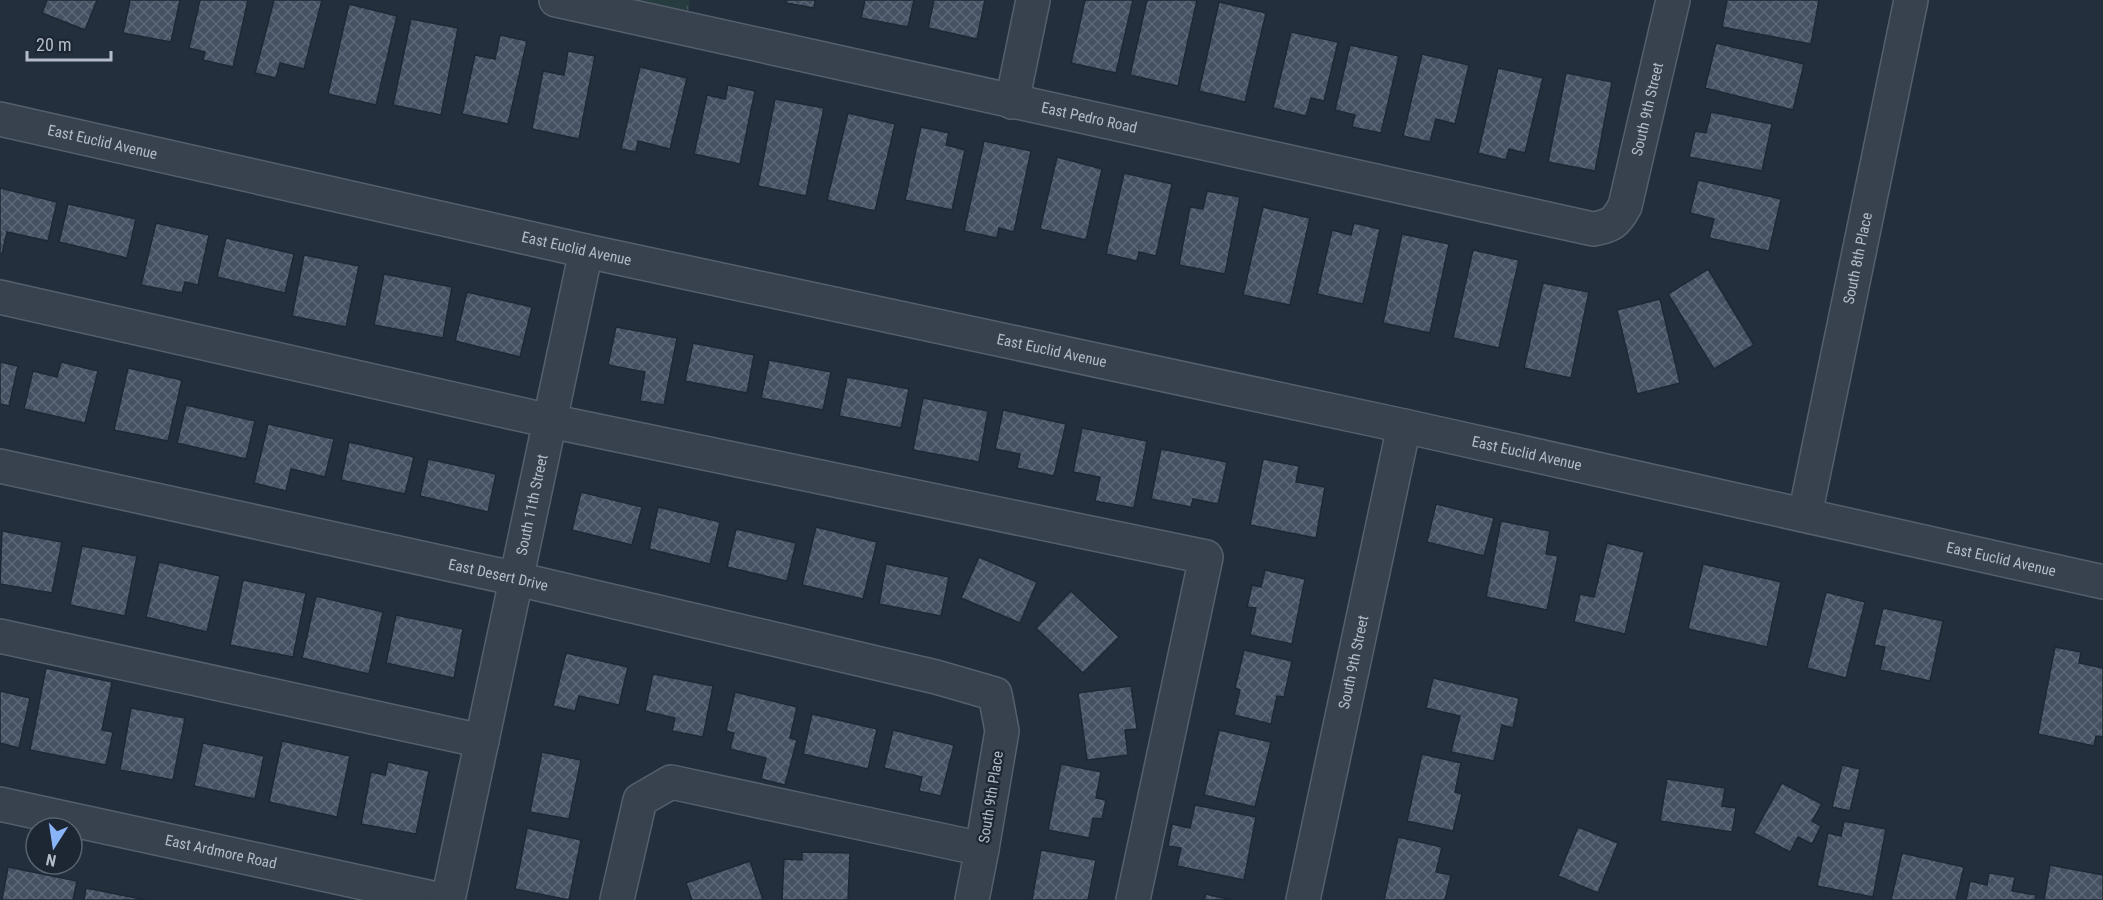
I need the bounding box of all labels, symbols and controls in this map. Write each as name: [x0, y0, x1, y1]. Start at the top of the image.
scale bar: [27, 24, 111, 62]
text: 20 m: [36, 34, 71, 55]
street label: South 9th Street: [1628, 61, 1667, 158]
street label: East Pedro Road: [1040, 98, 1139, 137]
street label: East Euclid Avenue: [46, 121, 159, 163]
street label: South 8th Place: [1840, 211, 1876, 306]
street label: East Euclid Avenue: [520, 228, 633, 269]
street label: East Euclid Avenue: [995, 330, 1108, 371]
street label: East Euclid Avenue: [1470, 432, 1583, 474]
street label: South 11th Street: [513, 453, 552, 557]
street label: East Euclid Avenue: [1945, 538, 2058, 580]
street label: East Desert Drive: [447, 555, 550, 595]
street label: South 9th Street: [1335, 614, 1372, 711]
street label: South 9th Place: [975, 750, 1007, 844]
north arrow: [24, 816, 84, 876]
street label: East Ardmore Road: [163, 831, 278, 873]
text: N: [44, 850, 58, 870]

